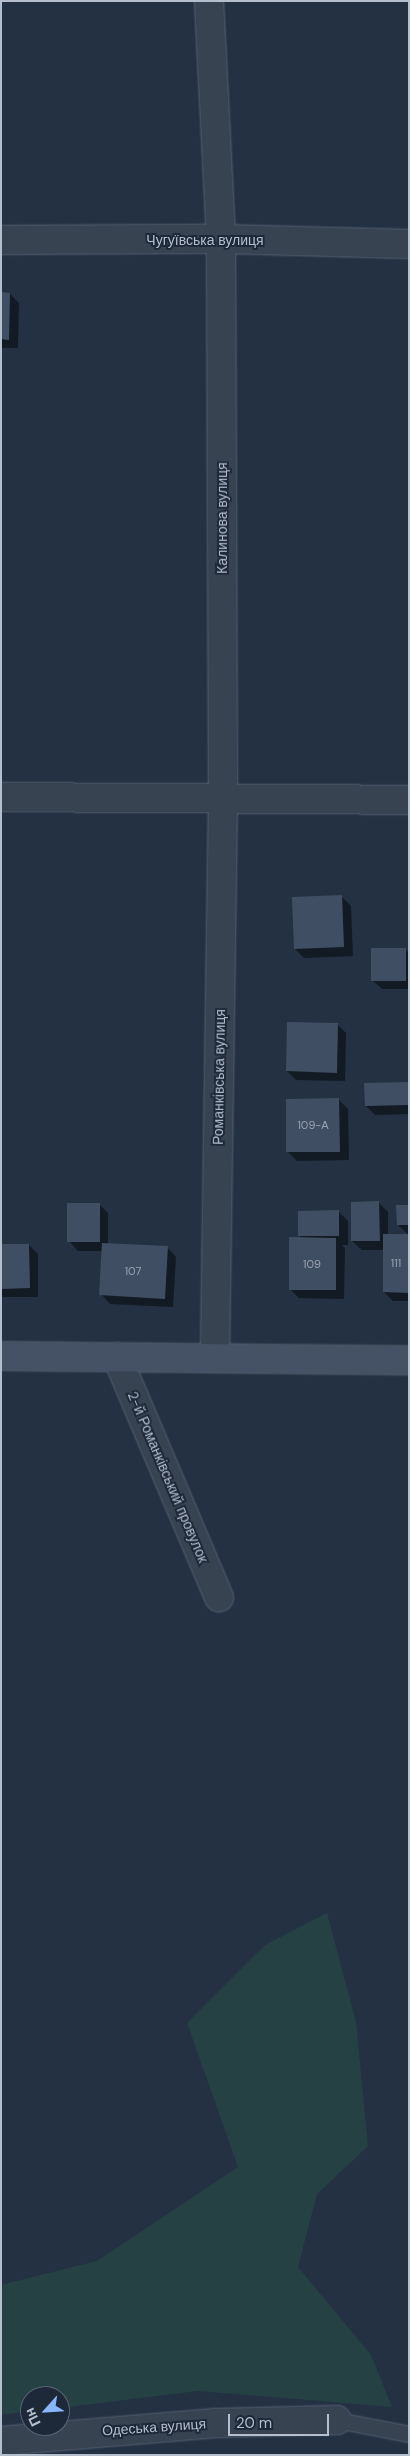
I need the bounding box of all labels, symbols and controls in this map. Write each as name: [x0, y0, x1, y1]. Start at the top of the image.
street label: Чугуївська вулиця: [146, 232, 264, 248]
street label: Калинова вулиця: [214, 462, 230, 574]
street label: Романківська вулиця: [209, 1009, 229, 1145]
house number: 109-А: [297, 1118, 329, 1132]
house number: 111: [391, 1256, 401, 1270]
house number: 109: [303, 1257, 321, 1271]
house number: 107: [125, 1264, 141, 1278]
street label: 2-й Романківський провулок: [124, 1389, 212, 1565]
north arrow: [20, 2386, 70, 2436]
scale bar: [230, 2404, 331, 2436]
text: Пн: [20, 2405, 45, 2429]
text: 20 m: [236, 2413, 272, 2433]
street label: Одеська вулиця: [101, 2415, 207, 2439]

